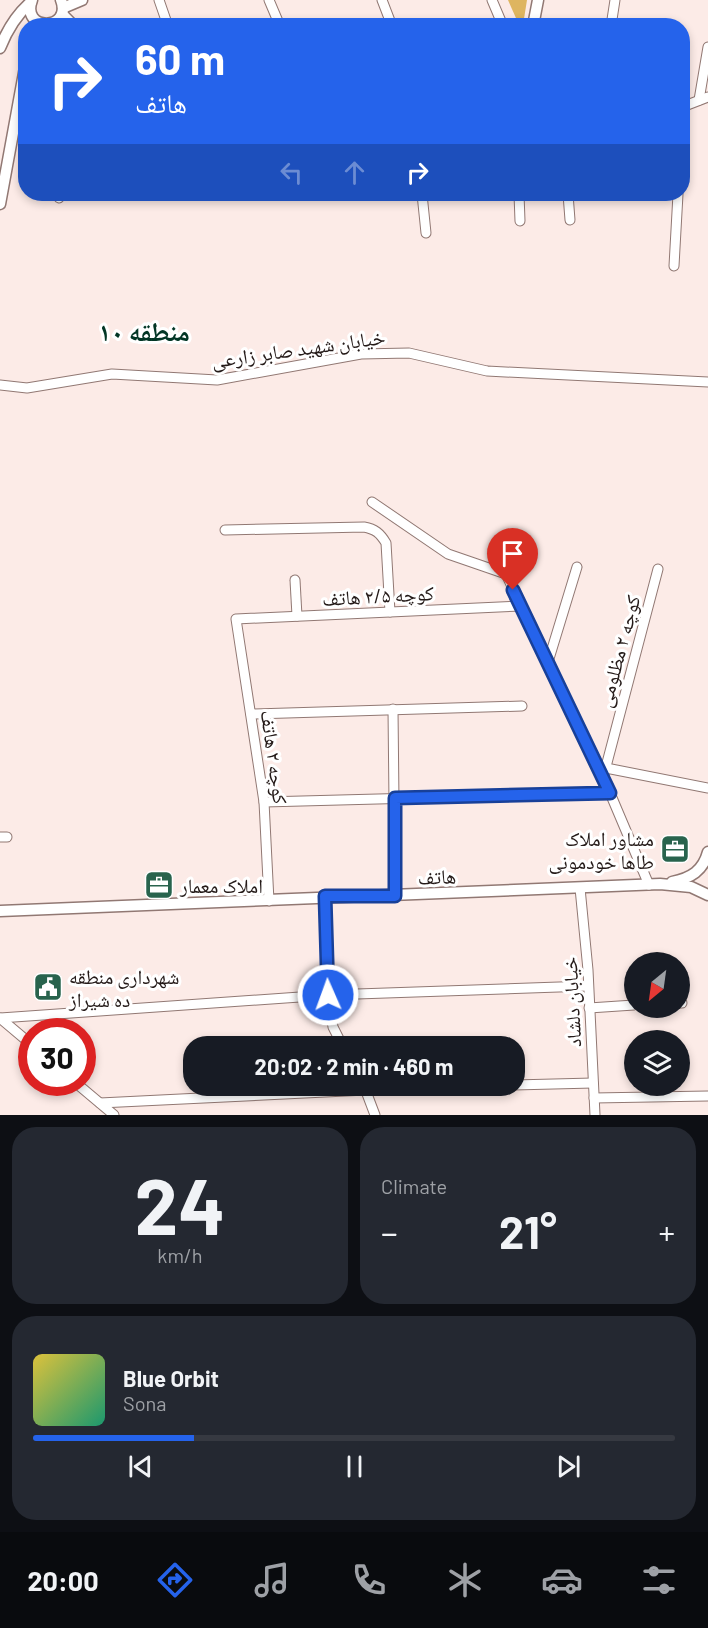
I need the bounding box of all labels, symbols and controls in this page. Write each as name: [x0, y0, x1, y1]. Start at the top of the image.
text: 60 m: [135, 33, 225, 83]
icon: right: [36, 42, 114, 120]
text: هاتف: [135, 86, 187, 118]
icon: left: [275, 156, 308, 189]
icon: ahead: [338, 156, 371, 189]
icon: right: [401, 156, 434, 189]
district label: منطقه ۱۰: [98, 315, 190, 346]
street label: خیابان شهید صابر زارعی: [210, 324, 387, 373]
pin: [487, 528, 538, 590]
icon: arrive: [496, 537, 529, 570]
street label: کوچه ۲/۵ هاتف: [322, 580, 434, 611]
street label: کوچه ۲ مظلومی: [591, 592, 645, 710]
street label: کوچه ۲ هاتف: [256, 708, 293, 806]
place label: مشاور املاک طاها خودمونی: [548, 826, 654, 874]
office icon: مشاور املاک طاها خودمونی: [659, 833, 691, 865]
street label: هاتف: [417, 863, 457, 889]
office icon: املاک معمار: [143, 869, 175, 901]
place label: املاک معمار: [179, 873, 263, 897]
north arrow: [624, 952, 690, 1018]
map controls: [624, 952, 690, 1096]
street label: خیابان دلشاد: [557, 956, 586, 1048]
position arrow: [296, 963, 360, 1027]
place label: شهرداری منطقه ده شیراز: [68, 964, 179, 1011]
public building icon: شهرداری منطقه ده شیراز: [32, 971, 64, 1003]
speed limit sign: 30: [18, 1018, 96, 1096]
button: layers: [624, 1030, 690, 1096]
text: 20:02 · 2 min · 460 m: [255, 1053, 453, 1079]
text: 24: [135, 1157, 225, 1251]
text: Climate: [381, 1174, 447, 1198]
text: 21°: [499, 1204, 557, 1258]
text: −: [381, 1212, 398, 1252]
text: +: [659, 1212, 675, 1252]
text: km/h: [157, 1243, 203, 1267]
text: Blue Orbit: [123, 1365, 219, 1391]
text: Sona: [123, 1391, 167, 1415]
icon: previous: [124, 1450, 157, 1483]
icon: pause: [338, 1450, 371, 1483]
icon: next: [552, 1450, 585, 1483]
icon: directions: [154, 1559, 196, 1601]
icon: music: [251, 1559, 293, 1601]
icon: phone: [348, 1559, 390, 1601]
icon: climate: [444, 1559, 486, 1601]
icon: car: [541, 1559, 583, 1601]
icon: filters: [638, 1559, 680, 1601]
text: 20:00: [27, 1564, 99, 1596]

